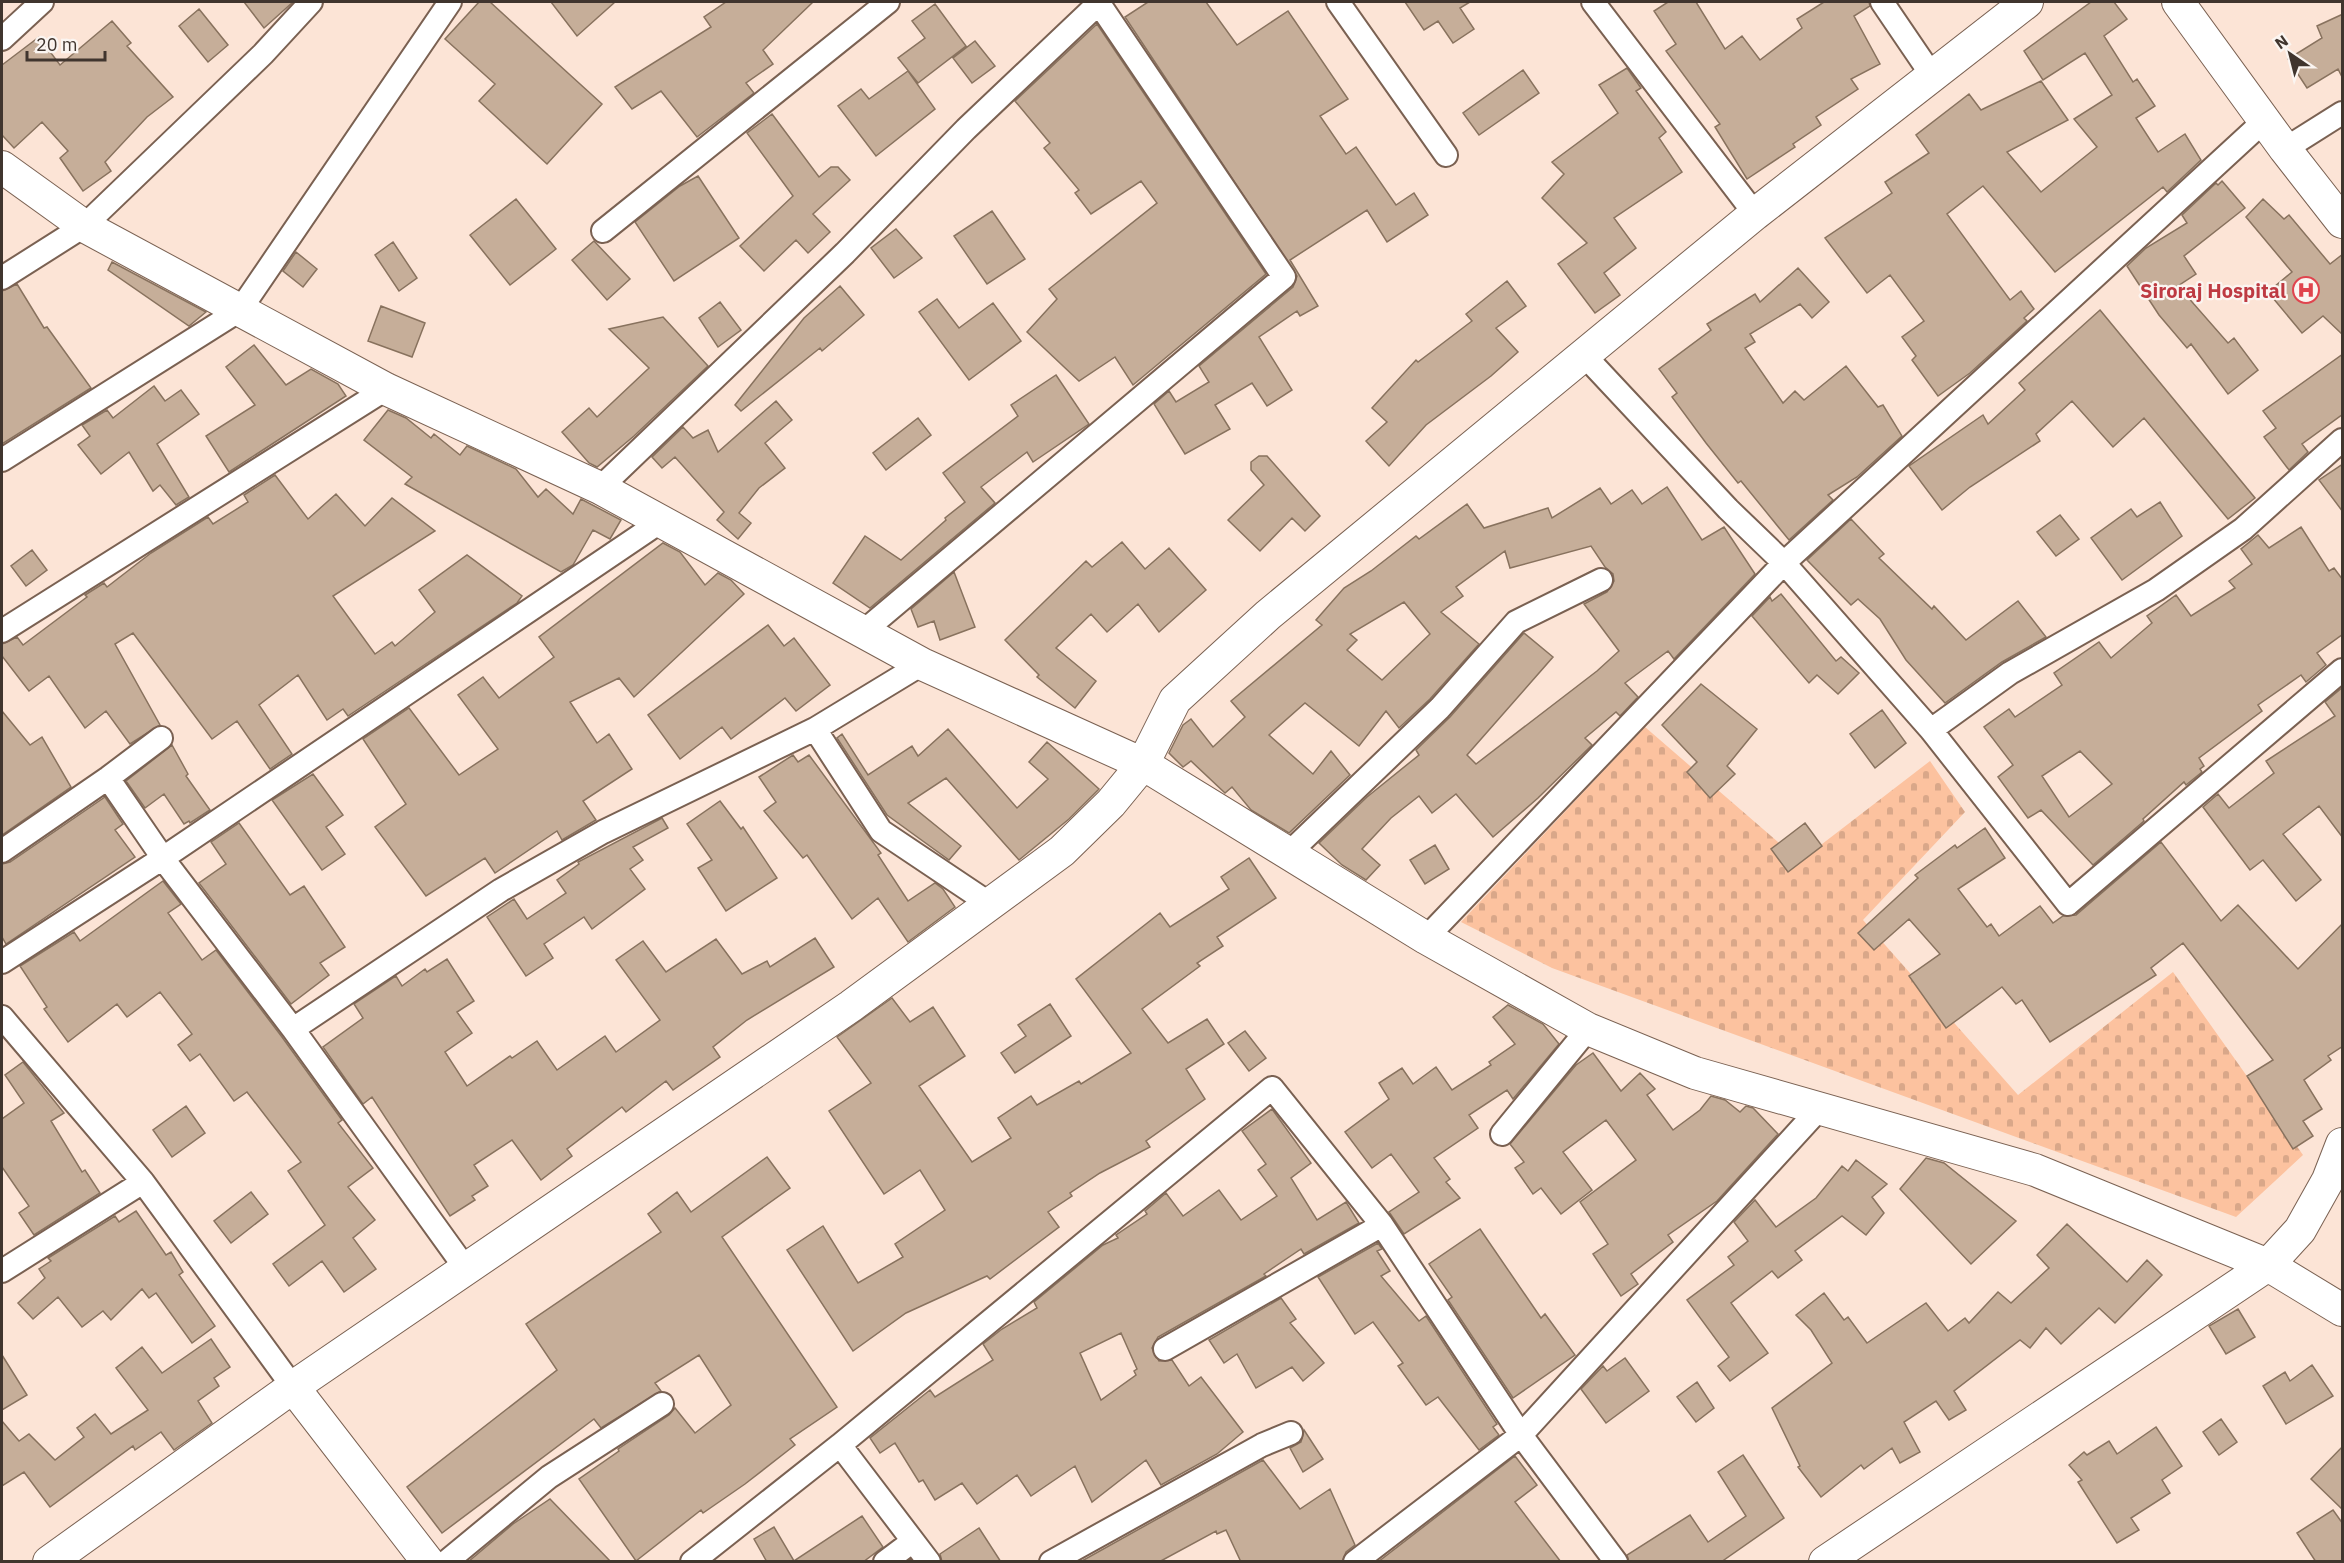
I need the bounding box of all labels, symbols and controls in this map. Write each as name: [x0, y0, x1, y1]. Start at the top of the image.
scale bar: [27, 24, 105, 62]
north arrow: [2260, 24, 2320, 84]
text: N: [2271, 30, 2292, 53]
text: 20 m: [36, 33, 78, 56]
hospital icon: Siroraj Hospital: [2291, 275, 2321, 305]
place label: Siroraj Hospital: [2140, 277, 2286, 304]

